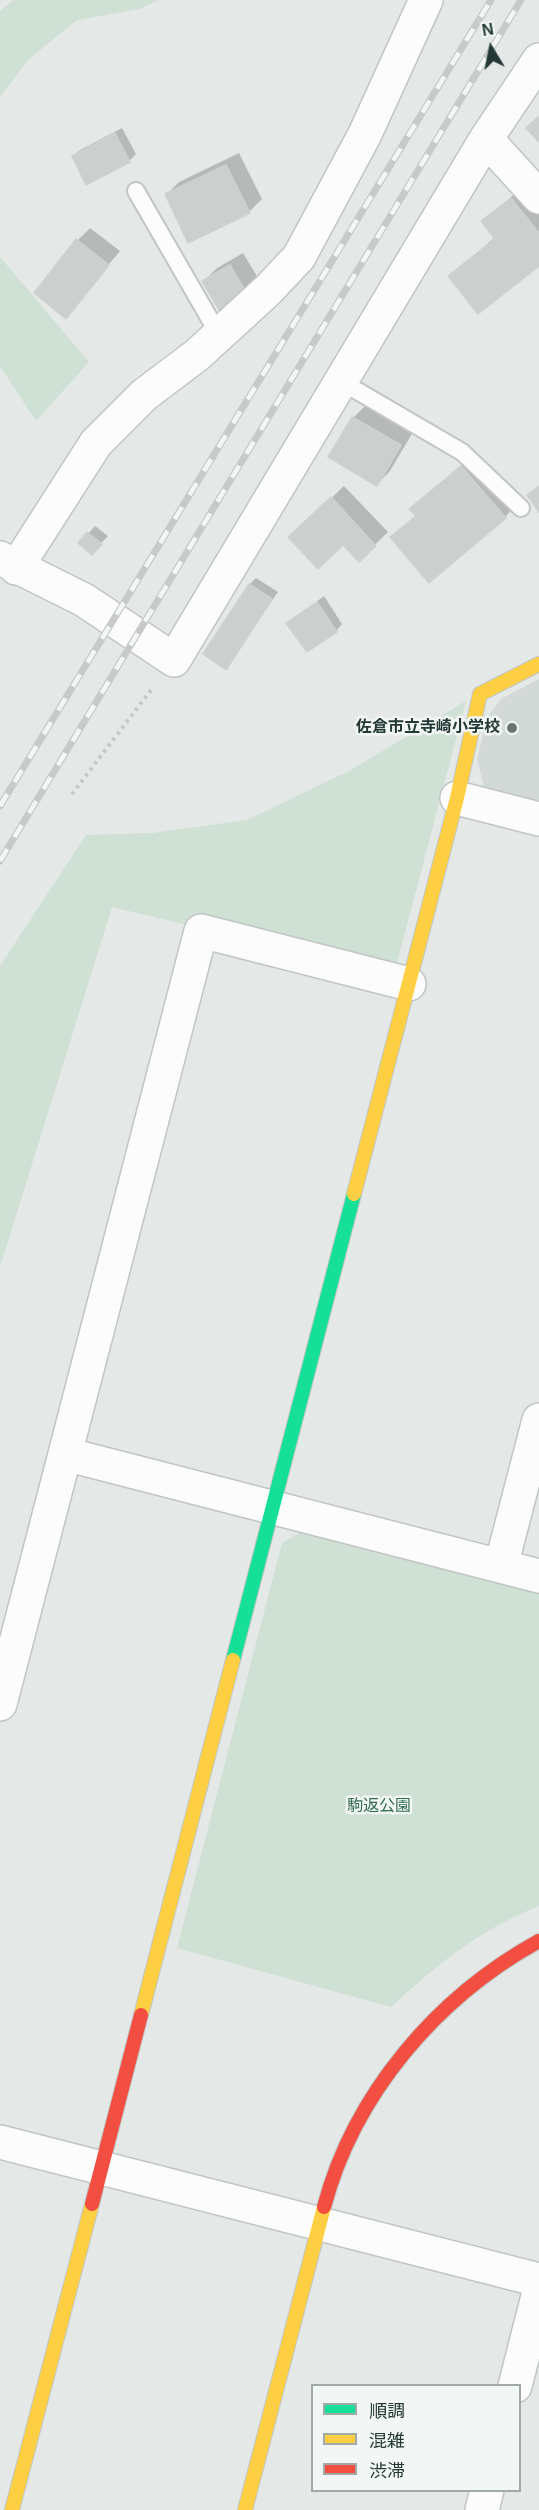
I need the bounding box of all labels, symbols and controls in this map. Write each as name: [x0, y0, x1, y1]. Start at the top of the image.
north arrow: [461, 18, 521, 78]
text: N: [481, 20, 495, 39]
place label: 佐倉市立寺崎小学校: [356, 718, 500, 738]
marker: 佐倉市立寺崎小学校: [505, 721, 519, 735]
park label: 駒返公園: [347, 1797, 411, 1817]
legend: [311, 2384, 521, 2492]
text: 順調: [369, 2401, 405, 2421]
text: 混雑: [369, 2431, 405, 2451]
text: 渋滞: [369, 2461, 405, 2481]

